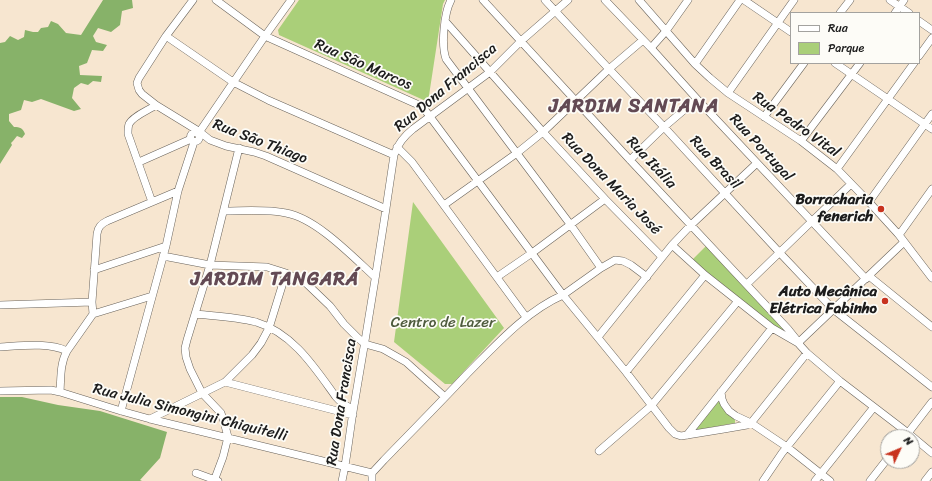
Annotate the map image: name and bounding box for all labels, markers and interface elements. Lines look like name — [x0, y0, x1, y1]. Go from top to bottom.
legend — [790, 12, 920, 64]
text: Rua — [828, 17, 848, 39]
street label: Rua São Marcos — [312, 36, 414, 94]
text: Parque — [828, 37, 864, 59]
street label: Rua Dona Francisca — [391, 40, 501, 136]
street label: Rua Pedro Vital — [749, 88, 843, 162]
district label: JARDIM SANTANA — [550, 96, 718, 118]
street label: Rua Portugal — [725, 111, 797, 185]
street label: Rua São Thiago — [210, 116, 310, 168]
street label: Rua Dona Maria José — [557, 129, 665, 239]
street label: Rua Brasil — [686, 132, 744, 194]
street label: Rua Itália — [622, 133, 680, 193]
place label: Borracharia fenerich — [795, 191, 873, 226]
marker: Borracharia fenerich — [876, 204, 886, 214]
district label: JARDIM TANGARÁ — [192, 269, 358, 291]
place label: Auto Mecânica Elétrica Fabinho — [769, 283, 877, 318]
marker: Auto Mecânica Elétrica Fabinho — [880, 296, 890, 306]
park label: Centro de Lazer — [391, 314, 495, 332]
street label: Rua Dona Francisca — [323, 337, 361, 467]
street label: Rua Julia Simongini Chiquitelli — [91, 380, 289, 446]
north arrow — [880, 429, 920, 469]
text: N — [899, 432, 918, 450]

